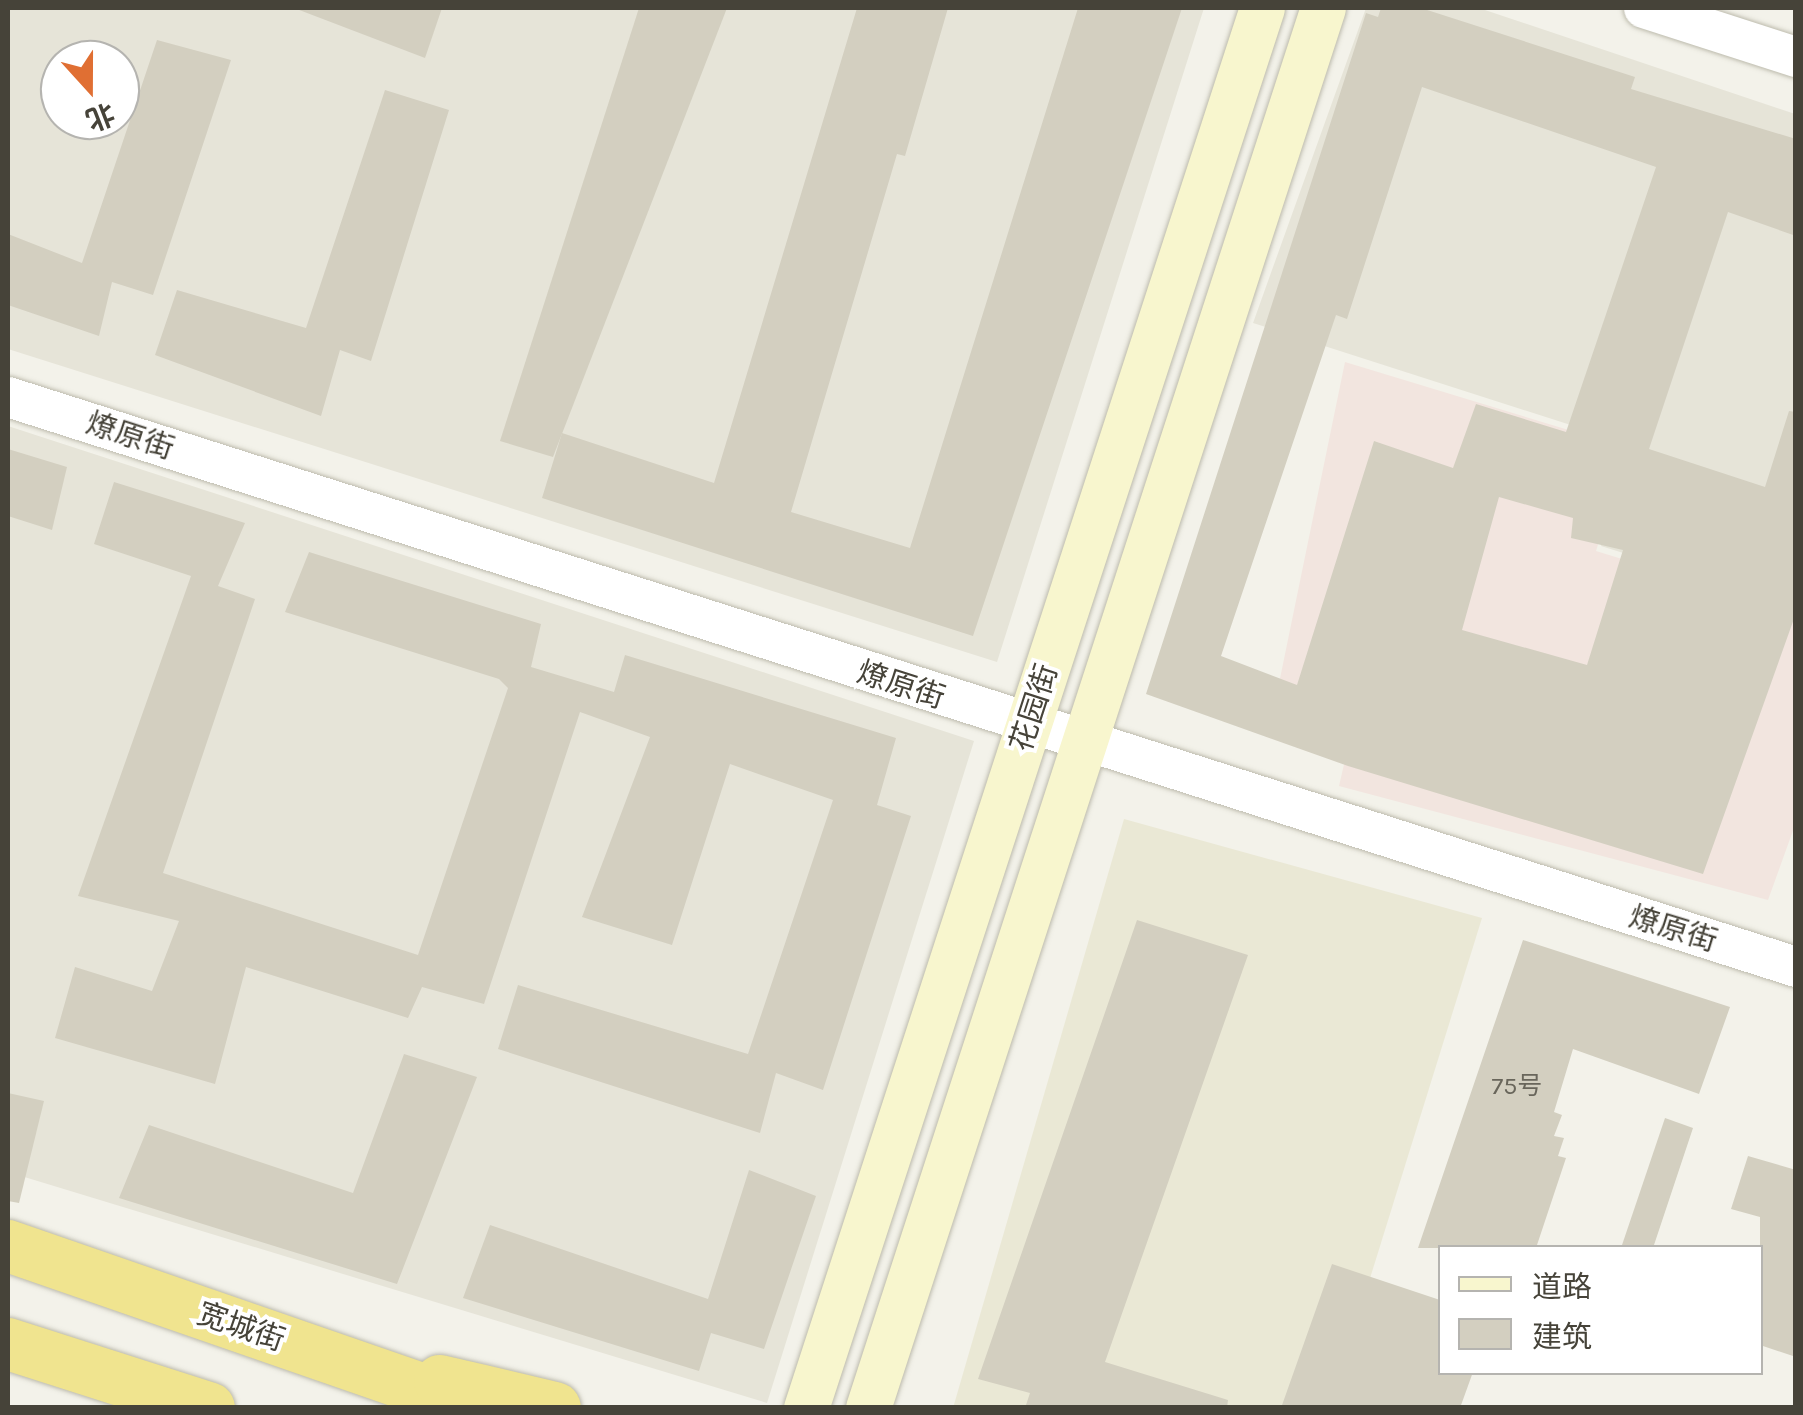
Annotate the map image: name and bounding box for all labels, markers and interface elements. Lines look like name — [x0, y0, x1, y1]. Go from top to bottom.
north arrow — [40, 40, 140, 140]
text: 北 — [81, 96, 119, 137]
street label: 燎原街 — [82, 405, 178, 467]
street label: 燎原街 — [853, 654, 949, 716]
street label: 花园街 — [1003, 660, 1065, 756]
street label: 燎原街 — [1625, 899, 1721, 959]
house number: 75号 — [1492, 1071, 1542, 1101]
legend — [1438, 1245, 1763, 1375]
text: 道路 — [1532, 1269, 1592, 1305]
street label: 宽城街 — [193, 1295, 289, 1359]
text: 建筑 — [1532, 1319, 1592, 1355]

